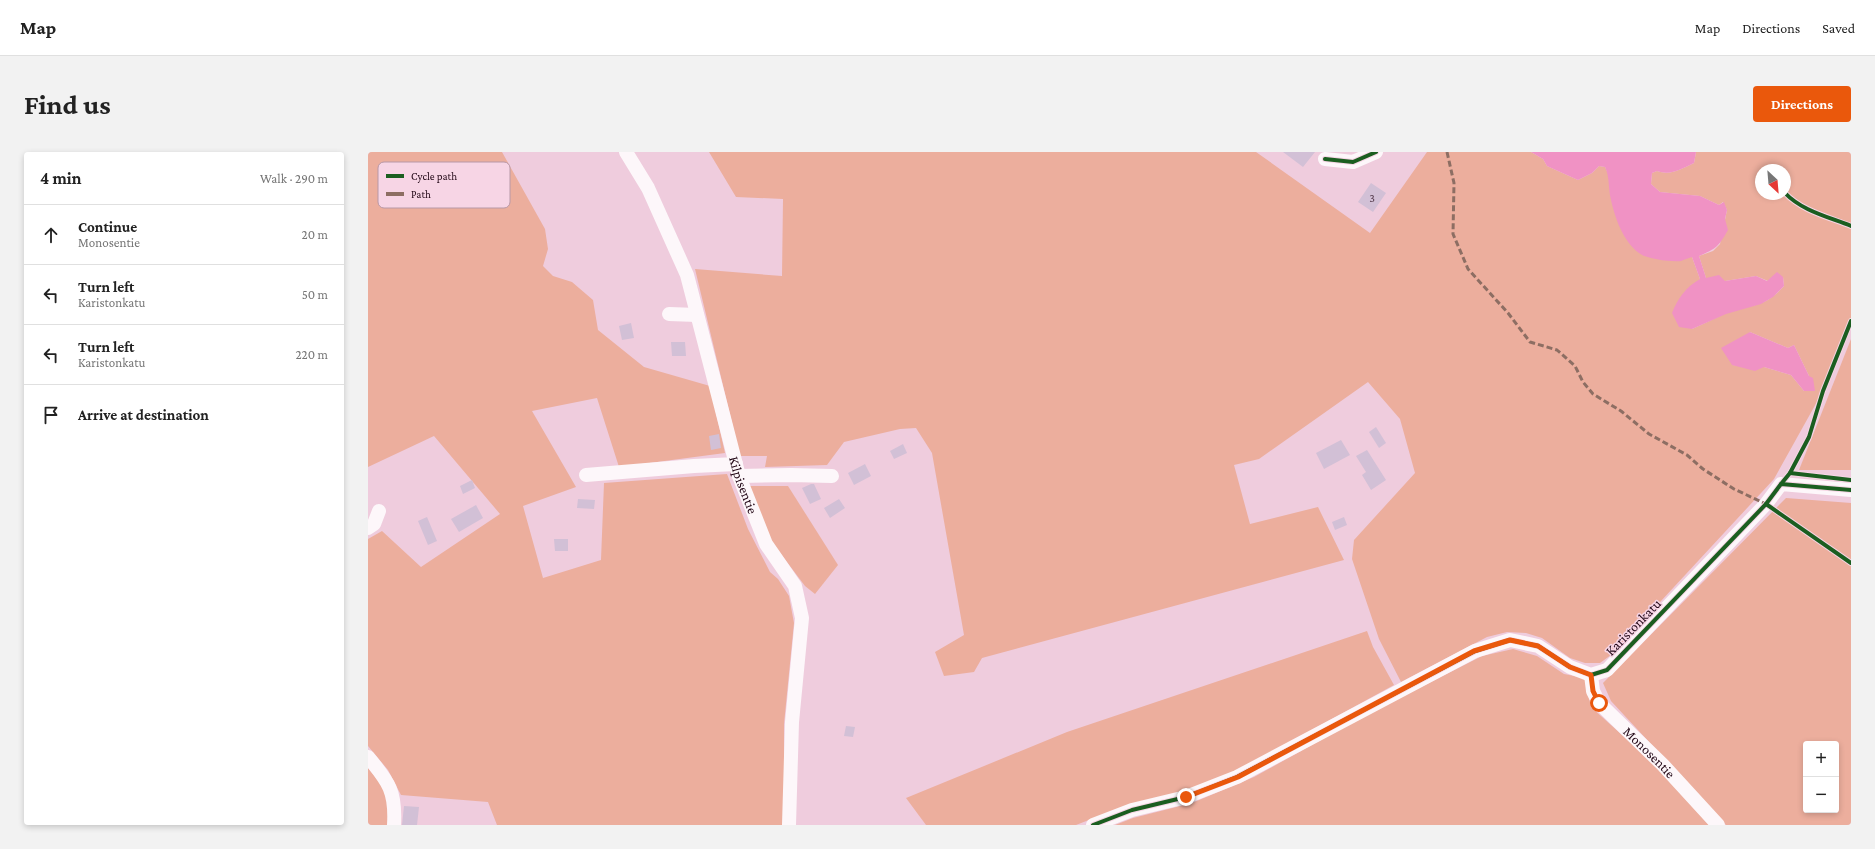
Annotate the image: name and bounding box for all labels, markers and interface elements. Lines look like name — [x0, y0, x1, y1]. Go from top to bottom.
text: Map — [20, 17, 56, 38]
text: Map — [1695, 20, 1720, 36]
text: Directions — [1742, 20, 1800, 36]
text: Saved — [1822, 20, 1855, 36]
button: Directions — [1753, 86, 1851, 122]
text: Find us — [24, 89, 111, 120]
legend — [378, 162, 510, 208]
north arrow — [1755, 164, 1791, 200]
text: 4 min — [40, 169, 82, 188]
text: Cycle path — [411, 170, 457, 183]
text: Walk · 290 m — [260, 171, 328, 186]
text: Path — [411, 188, 431, 200]
house number: 3 — [1369, 191, 1375, 205]
text: Continue — [78, 219, 137, 235]
icon: ahead — [40, 224, 62, 246]
text: 20 m — [302, 227, 328, 242]
text: Monosentie — [78, 235, 140, 250]
text: Turn left — [78, 279, 134, 295]
icon: left — [40, 284, 62, 306]
text: 50 m — [302, 287, 328, 302]
text: Karistonkatu — [78, 295, 146, 310]
text: Turn left — [78, 339, 134, 355]
icon: left — [40, 344, 62, 366]
text: 220 m — [295, 347, 328, 362]
text: Karistonkatu — [78, 355, 146, 370]
icon: arrive — [40, 404, 62, 426]
text: Arrive at destination — [78, 407, 209, 423]
street label: Kilpisentie — [726, 454, 761, 516]
street label: Karistonkatu — [1602, 595, 1664, 659]
route start — [1590, 694, 1608, 712]
street label: Monosentie — [1620, 723, 1679, 781]
map controls — [1803, 741, 1839, 813]
button: + — [1803, 741, 1839, 777]
button: − — [1803, 777, 1839, 813]
route end — [1177, 788, 1195, 806]

